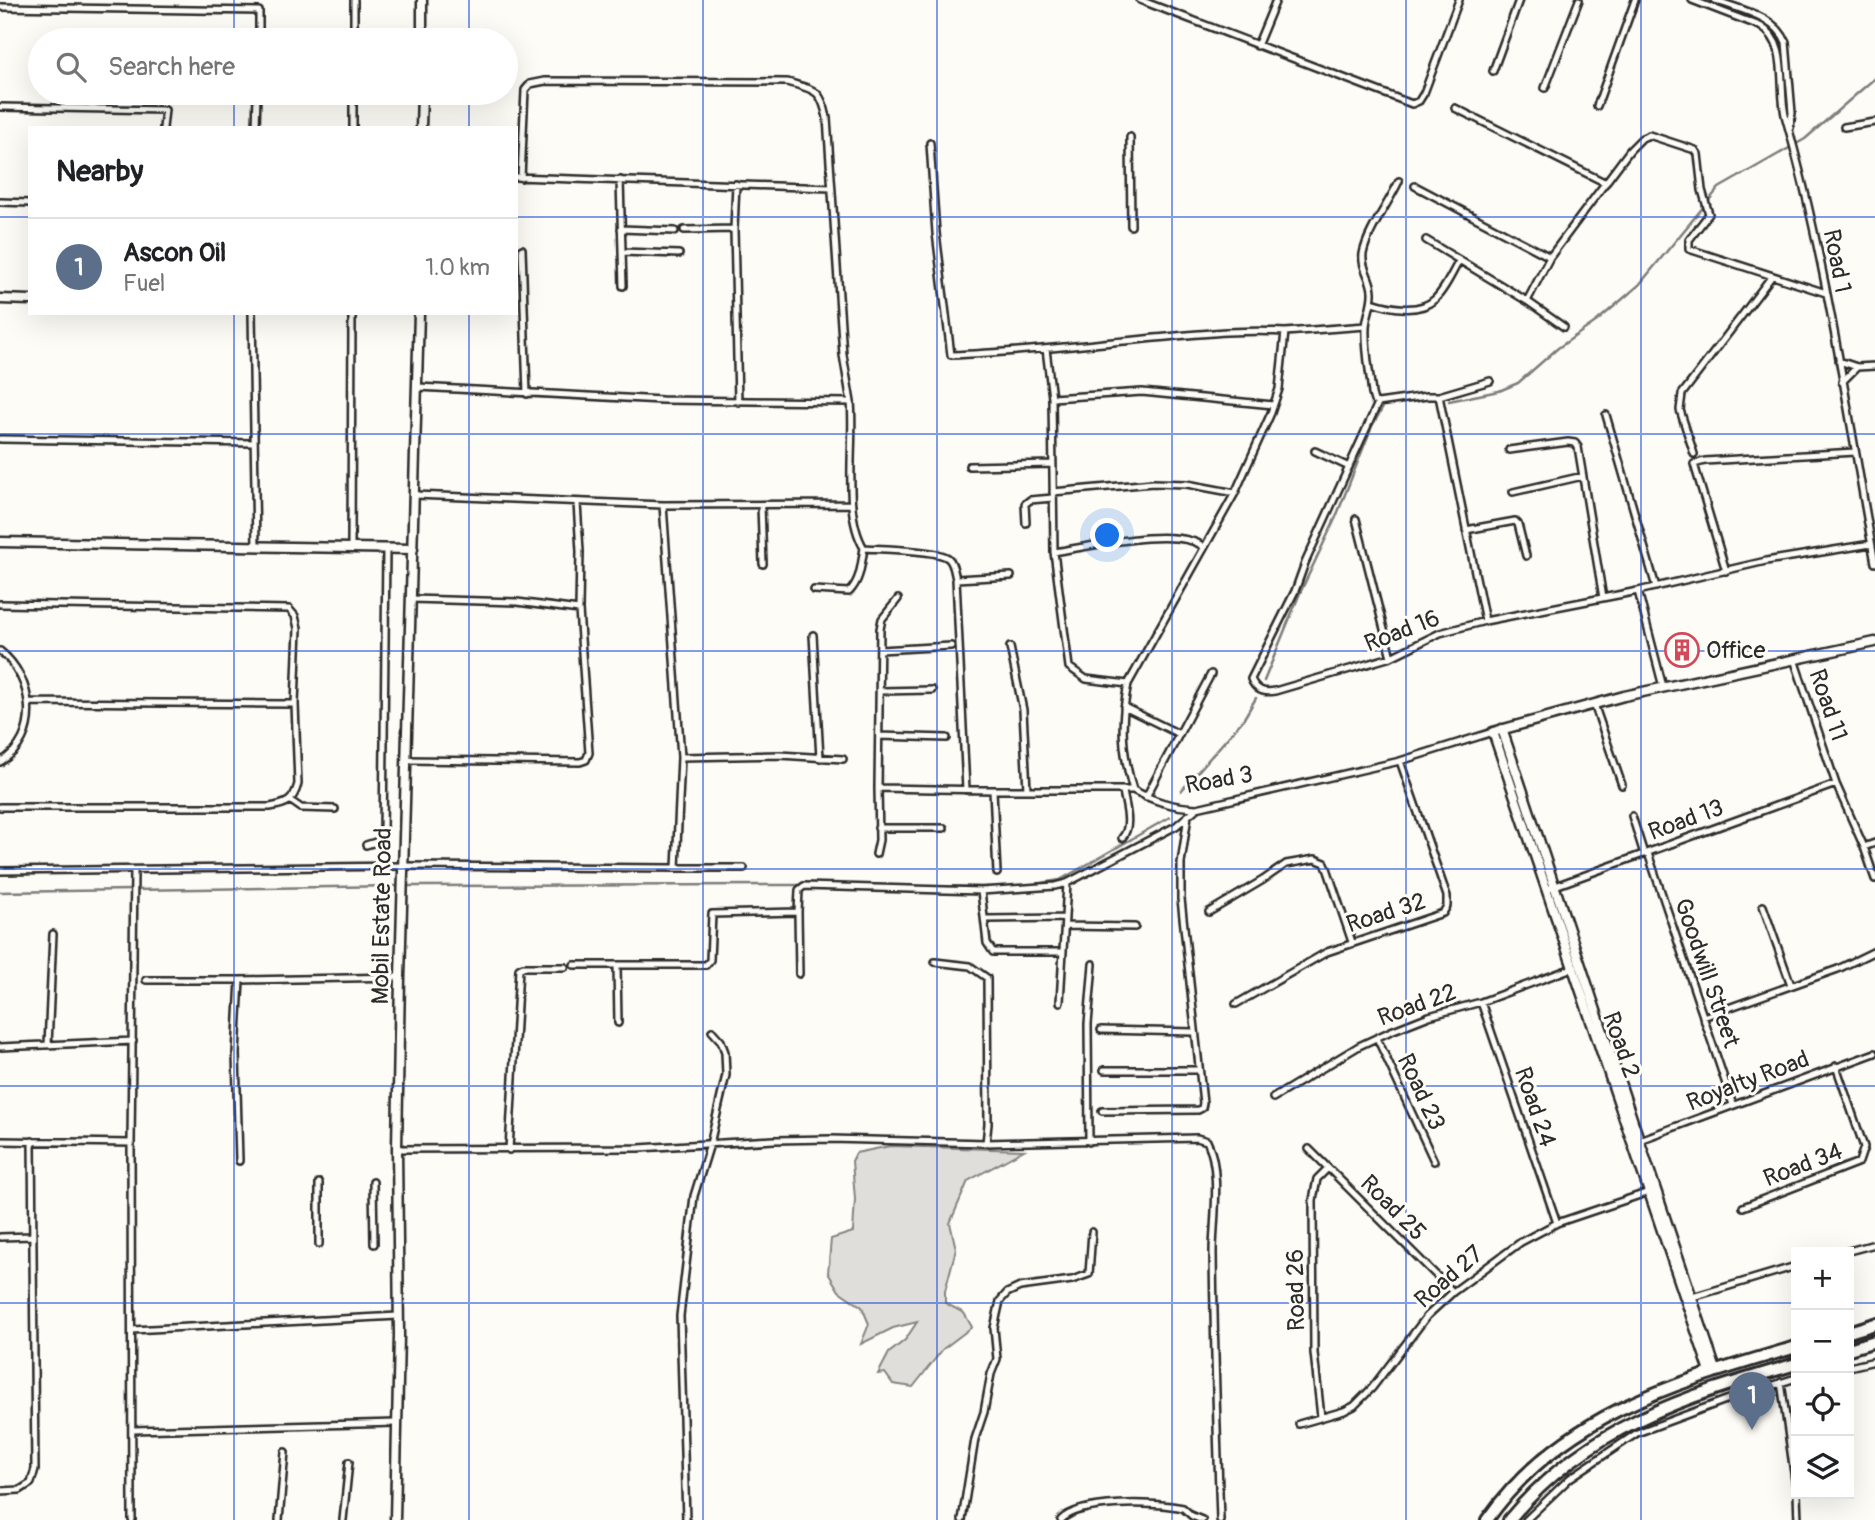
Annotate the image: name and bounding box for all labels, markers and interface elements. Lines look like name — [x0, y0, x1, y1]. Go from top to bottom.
search box — [28, 28, 518, 105]
icon: search — [52, 48, 90, 86]
text: Search here — [108, 51, 235, 83]
text: Nearby — [56, 153, 143, 190]
street label: Road 1 — [1817, 227, 1857, 295]
text: Ascon Oil — [123, 237, 226, 269]
text: 1 — [75, 253, 84, 282]
text: 1.0 km — [425, 253, 490, 282]
text: Fuel — [123, 269, 165, 298]
your location — [1090, 518, 1124, 552]
street label: Road 16 — [1360, 603, 1444, 659]
building icon: Office — [1663, 631, 1701, 669]
place label: Office — [1706, 636, 1765, 665]
street label: Road 11 — [1802, 665, 1854, 745]
street label: Road 3 — [1183, 760, 1255, 800]
street label: Road 13 — [1645, 793, 1727, 847]
street label: Mobil Estate Road — [366, 827, 398, 1005]
street label: Road 32 — [1343, 887, 1429, 939]
street label: Goodwill Street — [1668, 895, 1746, 1052]
street label: Road 22 — [1374, 977, 1460, 1033]
street label: Road 2 — [1596, 1008, 1646, 1082]
street label: Royalty Road — [1683, 1044, 1813, 1118]
street label: Road 23 — [1391, 1049, 1451, 1135]
street label: Road 24 — [1508, 1063, 1562, 1151]
street label: Road 34 — [1759, 1137, 1847, 1193]
street label: Road 25 — [1354, 1169, 1432, 1247]
street label: Road 27 — [1409, 1239, 1489, 1315]
map controls — [1791, 1247, 1854, 1499]
button: + — [1791, 1247, 1854, 1310]
street label: Road 26 — [1281, 1249, 1311, 1331]
button: − — [1791, 1310, 1854, 1373]
pin: 1 — [1729, 1372, 1775, 1430]
button: locate — [1791, 1373, 1854, 1436]
button: layers — [1791, 1436, 1854, 1499]

